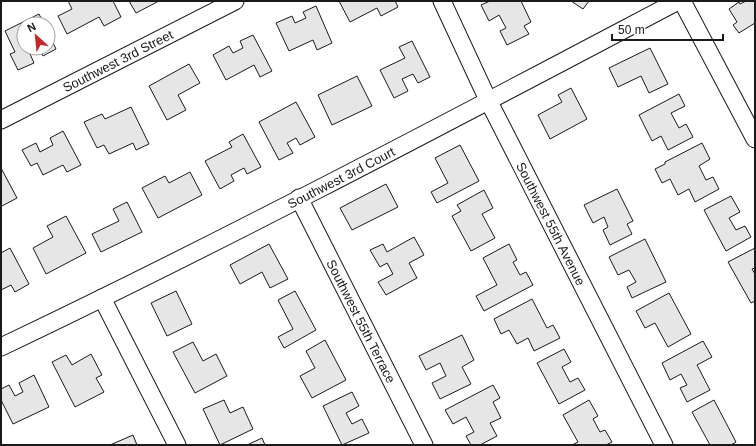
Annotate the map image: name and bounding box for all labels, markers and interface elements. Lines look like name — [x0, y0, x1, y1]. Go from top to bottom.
north arrow — [16, 16, 56, 56]
scale bar — [612, 16, 723, 42]
text: N — [25, 20, 38, 34]
text: 50 m — [618, 23, 645, 37]
street label: Southwest 3rd Street — [60, 26, 176, 95]
street label: Southwest 3rd Court — [285, 143, 398, 211]
street label: Southwest 55th Avenue — [513, 159, 589, 288]
street label: Southwest 55th Terrace — [324, 257, 399, 385]

